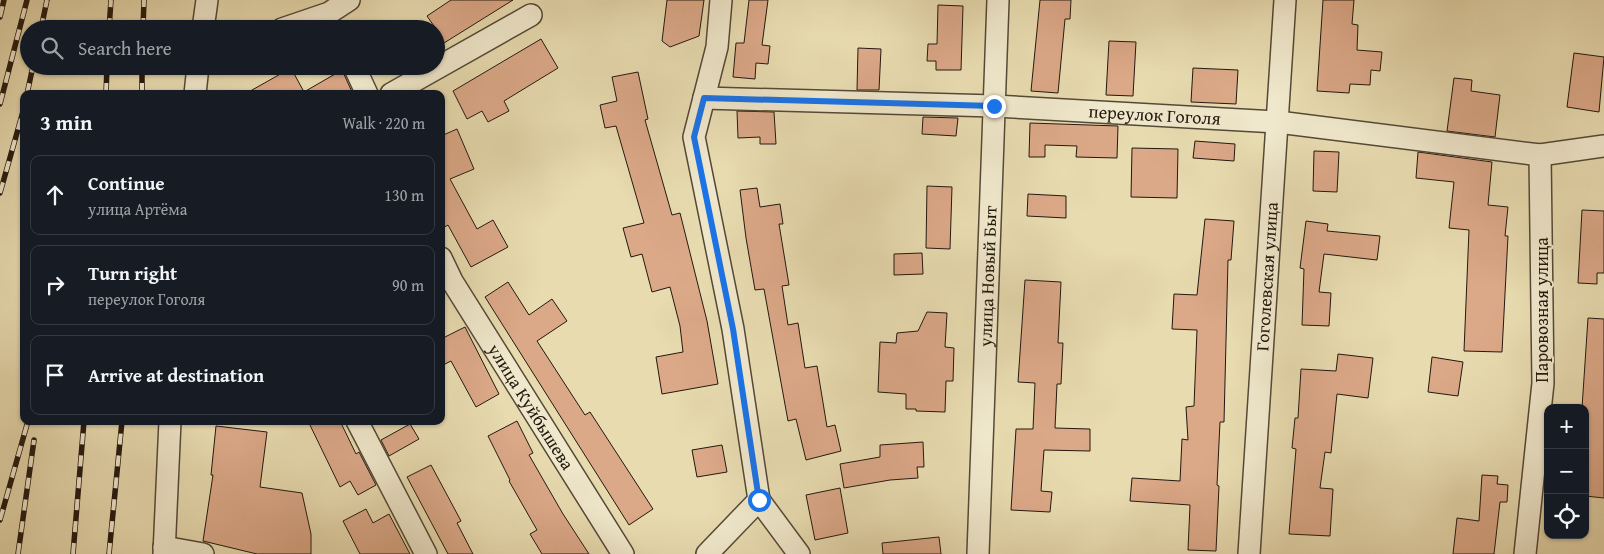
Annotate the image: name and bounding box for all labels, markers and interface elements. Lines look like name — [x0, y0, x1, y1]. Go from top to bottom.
search box — [20, 20, 445, 75]
icon: search — [38, 34, 66, 62]
text: Search here — [78, 34, 172, 62]
route end — [983, 95, 1006, 118]
street label: переулок Гоголя — [1088, 97, 1221, 132]
text: 3 min — [40, 107, 92, 138]
text: Walk · 220 m — [342, 111, 425, 135]
text: Continue — [88, 169, 165, 197]
icon: ahead — [41, 181, 69, 209]
text: 130 m — [384, 183, 424, 207]
text: улица Артёма — [88, 197, 187, 221]
street label: Гоголевская улица — [1248, 201, 1285, 352]
street label: улица Новый Быт — [971, 205, 1004, 348]
street label: Паровозная улица — [1528, 237, 1555, 383]
text: Turn right — [88, 259, 177, 287]
icon: right — [41, 271, 69, 299]
text: 90 m — [392, 273, 424, 297]
text: переулок Гоголя — [88, 287, 205, 311]
street label: улица Куйбышева — [481, 337, 581, 475]
icon: arrive — [41, 361, 69, 389]
text: Arrive at destination — [88, 361, 264, 389]
map controls — [1544, 404, 1589, 539]
button: + — [1544, 404, 1589, 449]
button: − — [1544, 449, 1589, 494]
route start — [748, 489, 771, 512]
button: locate — [1544, 494, 1589, 539]

